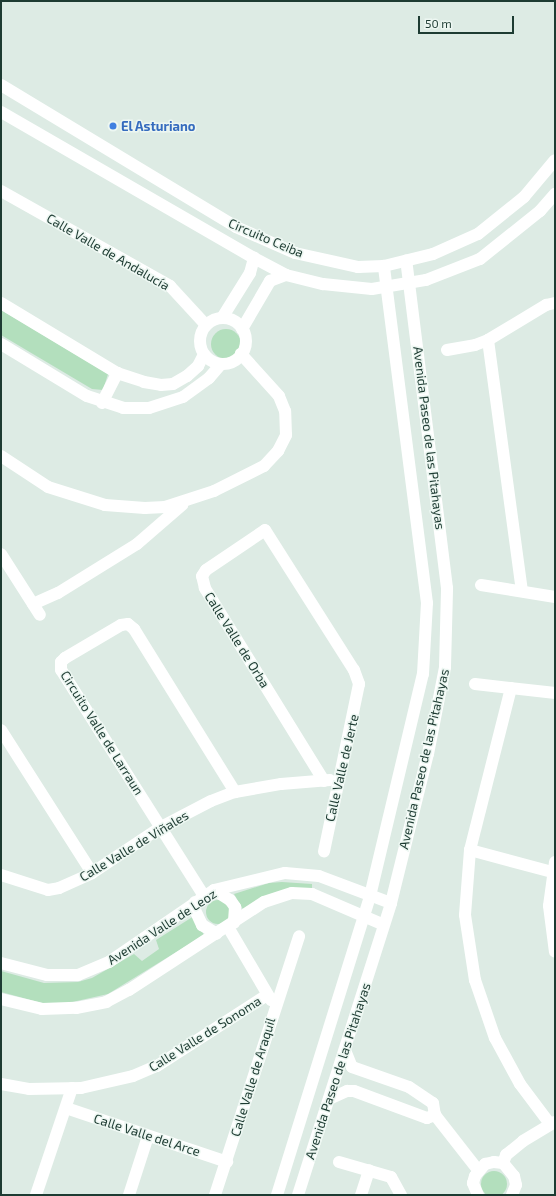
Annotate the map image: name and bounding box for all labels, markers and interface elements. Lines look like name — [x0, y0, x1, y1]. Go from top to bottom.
scale bar — [420, 8, 516, 34]
text: 50 m — [425, 16, 452, 30]
place label: El Asturiano — [121, 118, 196, 134]
marker: El Asturiano — [108, 121, 118, 131]
street label: Calle Valle de Andalucía — [43, 210, 173, 294]
street label: Circuito Ceiba — [226, 215, 306, 261]
street label: Avenida Paseo de las Pitahayas — [410, 345, 448, 531]
street label: Calle Valle de Orba — [201, 589, 273, 691]
street label: Avenida Paseo de las Pitahayas — [396, 667, 452, 851]
street label: Circuito Valle de Larraun — [57, 668, 147, 798]
street label: Calle Valle de Jerte — [322, 713, 362, 823]
street label: Calle Valle de Viñales — [76, 807, 192, 885]
street label: Avenida Valle de Leoz — [104, 886, 220, 968]
street label: Avenida Paseo de las Pitahayas — [302, 981, 374, 1161]
street label: Calle Valle de Sonoma — [146, 993, 264, 1075]
street label: Calle Valle de Araquil — [227, 1015, 279, 1139]
street label: Calle Valle del Arce — [91, 1110, 203, 1160]

